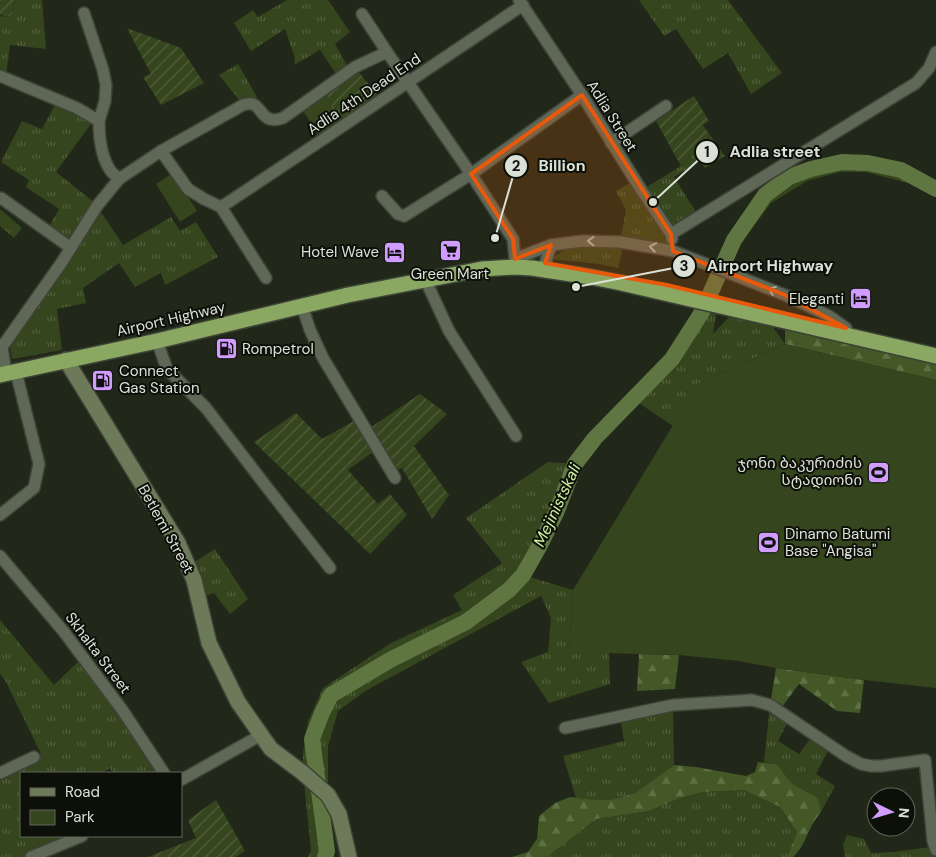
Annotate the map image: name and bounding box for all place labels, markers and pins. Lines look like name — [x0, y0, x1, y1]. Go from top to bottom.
callout: Adlia street — [694, 136, 830, 167]
callout: Billion — [504, 150, 596, 181]
supermarket icon: Green Mart — [438, 239, 462, 263]
hotel icon: Hotel Wave — [383, 240, 407, 264]
place label: Hotel Wave — [301, 242, 379, 262]
callout: Airport Highway — [672, 250, 843, 281]
place label: Green Mart — [411, 264, 489, 284]
hotel icon: Eleganti — [848, 287, 872, 311]
place label: Eleganti — [789, 289, 844, 309]
fuel station icon: Rompetrol — [214, 337, 238, 361]
place label: Rompetrol — [242, 339, 314, 359]
place label: Connect Gas Station — [119, 361, 200, 398]
fuel station icon: Connect Gas Station — [91, 368, 115, 392]
place label: ჯონი ბაკურიძის სტადიონი — [737, 453, 862, 490]
sports icon: ჯონი ბაკურიძის სტადიონი — [866, 460, 890, 484]
place label: Dinamo Batumi Base "Angisa" — [785, 524, 890, 561]
sports icon: Dinamo Batumi Base "Angisa" — [757, 531, 781, 555]

